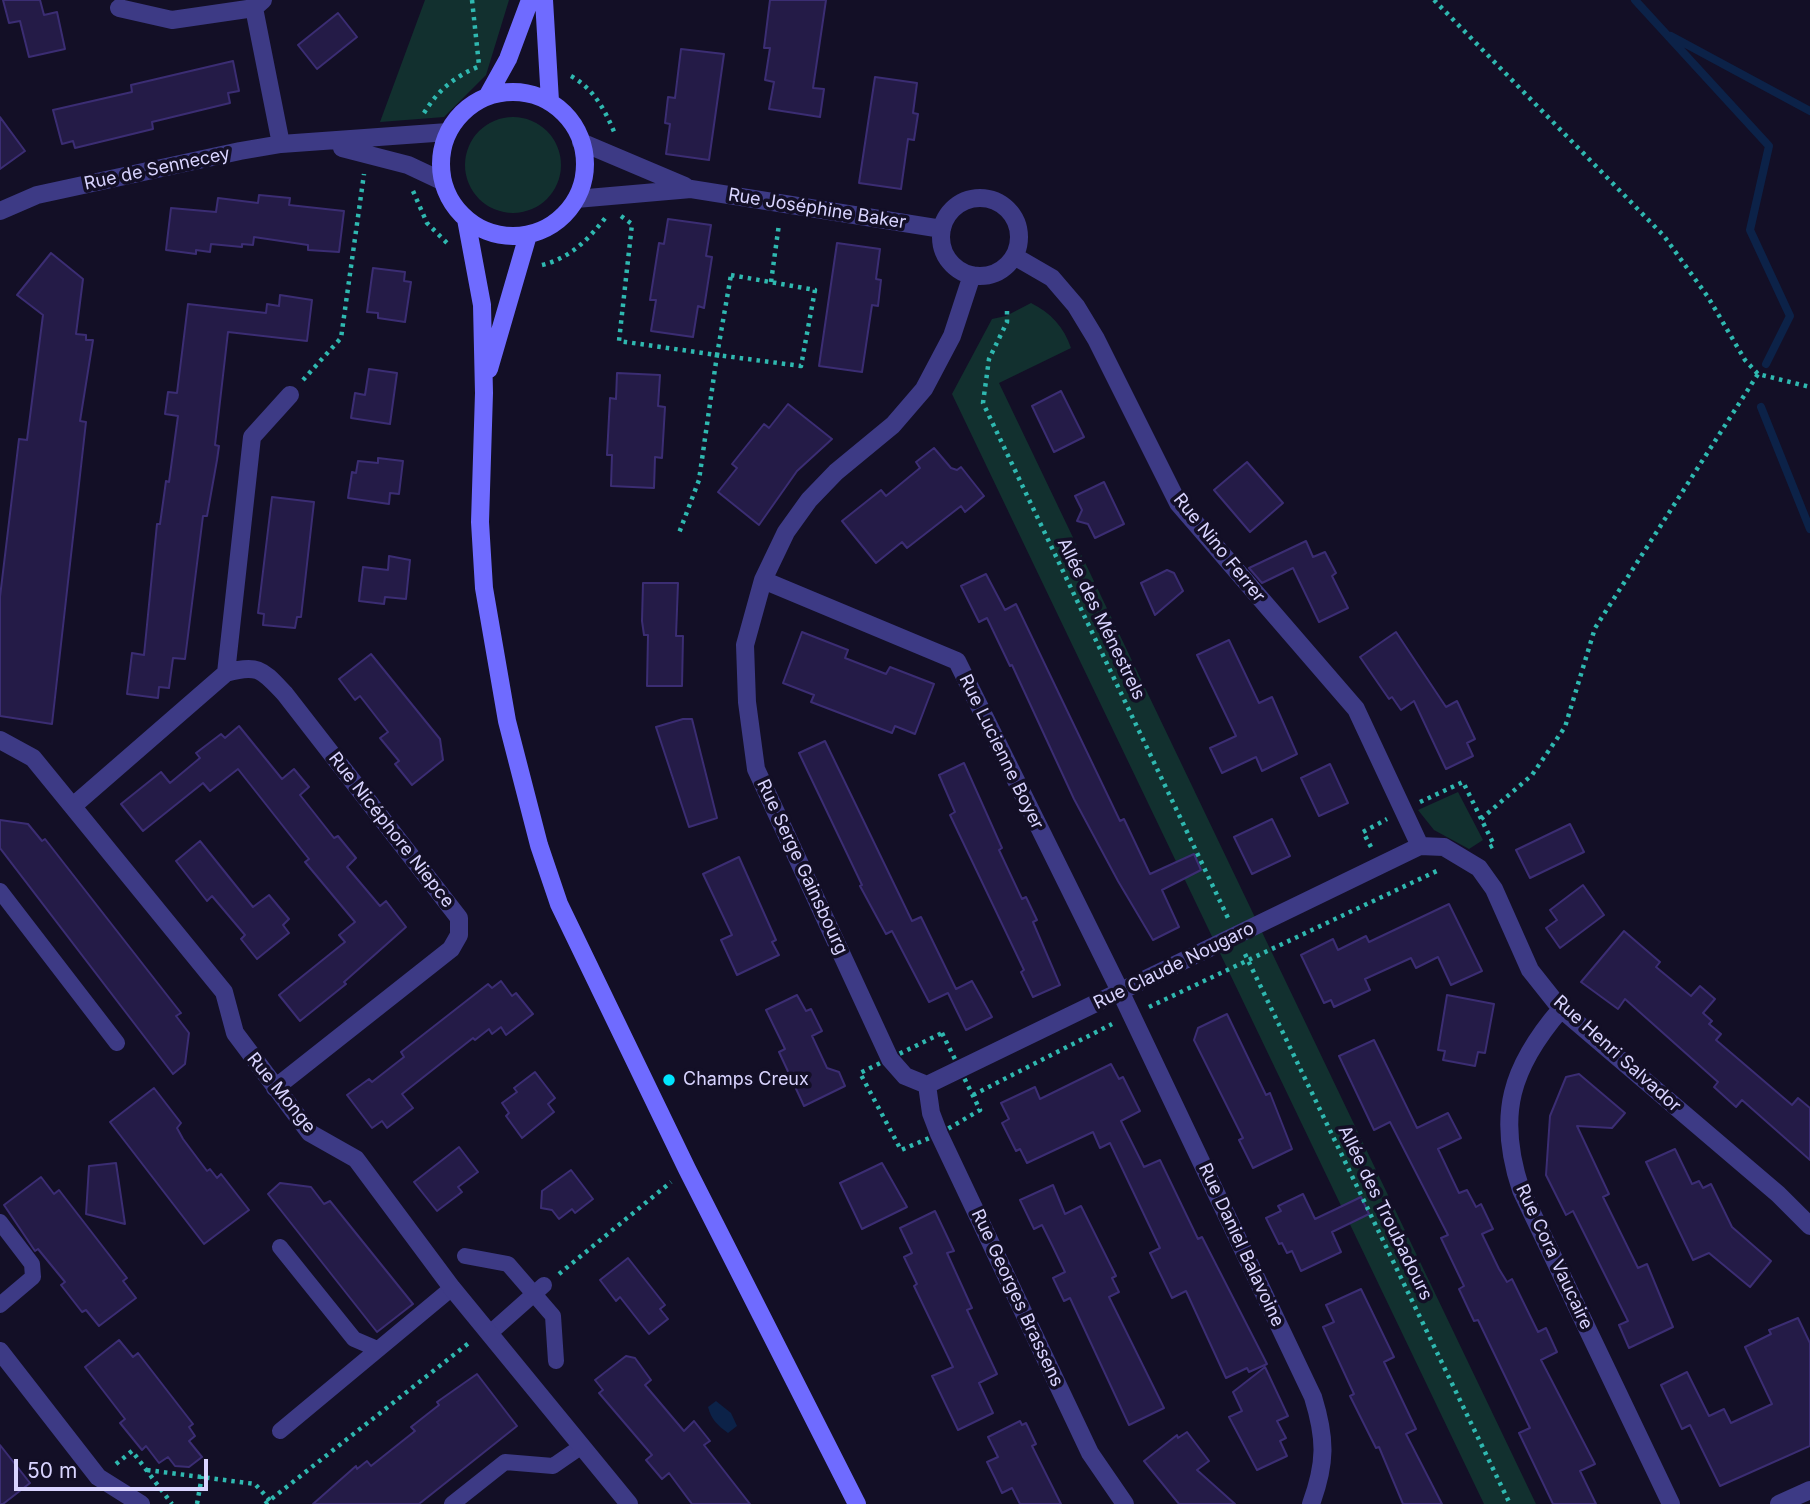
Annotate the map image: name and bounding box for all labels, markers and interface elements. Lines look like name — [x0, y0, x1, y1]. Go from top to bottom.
street label: Rue de Sennecey — [82, 143, 232, 195]
street label: Rue Joséphine Baker — [727, 184, 907, 234]
street label: Rue Nino Ferrer — [1169, 489, 1269, 607]
street label: Allée des Ménestrels — [1052, 535, 1150, 703]
street label: Rue Lucienne Boyer — [954, 671, 1048, 833]
street label: Rue Nicéphore Niepce — [324, 748, 458, 912]
street label: Rue Serge Gainsbourg — [752, 776, 852, 958]
street label: Rue Claude Nougaro — [1090, 918, 1258, 1014]
street label: Rue Henri Salvador — [1549, 991, 1685, 1117]
street label: Rue Monge — [242, 1049, 320, 1137]
place label: Champs Creux — [683, 1069, 809, 1091]
marker: Champs Creux — [661, 1072, 677, 1088]
street label: Allée des Troubadours — [1333, 1122, 1437, 1304]
street label: Rue Daniel Balavoine — [1194, 1160, 1288, 1330]
street label: Rue Cora Vaucaire — [1511, 1181, 1597, 1333]
street label: Rue Georges Brassens — [966, 1206, 1068, 1390]
scale bar — [18, 1444, 212, 1488]
text: 50 m — [27, 1458, 77, 1483]

